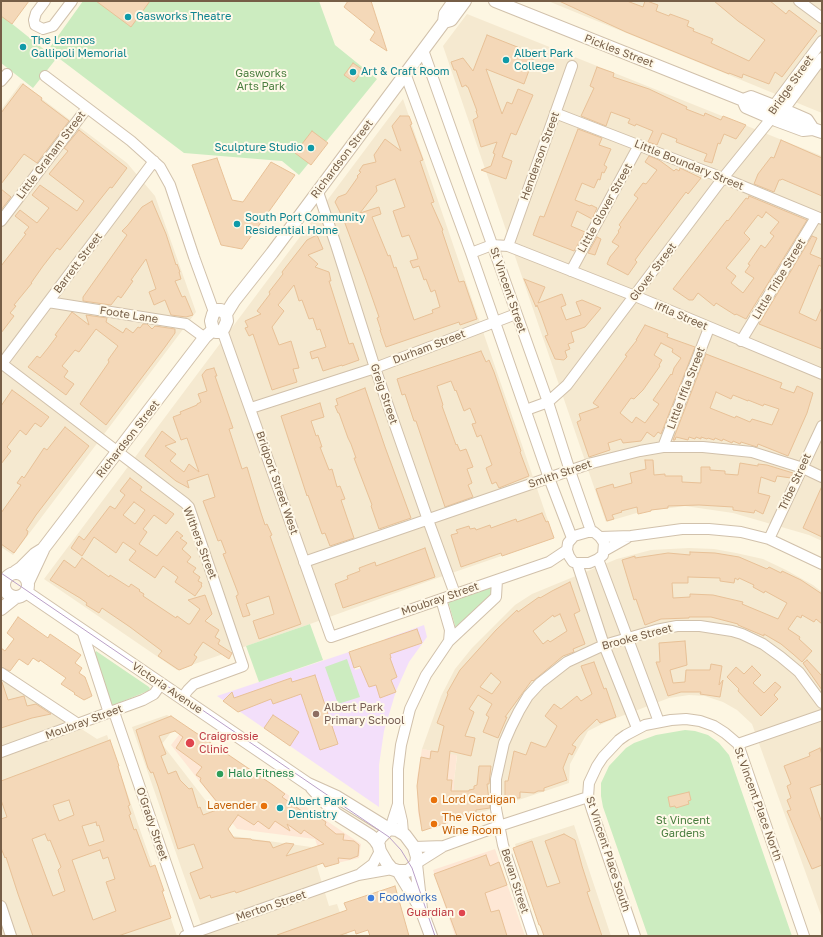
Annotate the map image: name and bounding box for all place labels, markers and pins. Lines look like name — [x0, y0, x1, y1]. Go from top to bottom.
place label: Gasworks Theatre — [136, 10, 231, 24]
marker: Gasworks Theatre — [123, 12, 133, 22]
place label: The Lemnos Gallipoli Memorial — [31, 34, 127, 60]
marker: The Lemnos Gallipoli Memorial — [18, 42, 28, 52]
place label: Albert Park College — [514, 47, 573, 73]
marker: Albert Park College — [501, 55, 511, 65]
place label: Art & Craft Room — [361, 65, 450, 79]
marker: Art & Craft Room — [348, 67, 358, 77]
place label: Sculpture Studio — [214, 141, 303, 155]
marker: Sculpture Studio — [306, 143, 316, 153]
place label: South Port Community Residential Home — [245, 211, 365, 237]
marker: South Port Community Residential Home — [232, 219, 242, 229]
place label: Albert Park Primary School — [324, 701, 404, 727]
marker: Albert Park Primary School — [311, 709, 321, 719]
place label: Craigrossie Clinic — [199, 730, 258, 756]
marker: Craigrossie Clinic — [184, 737, 196, 749]
place label: Halo Fitness — [228, 767, 294, 781]
marker: Halo Fitness — [215, 769, 225, 779]
place label: Lord Cardigan — [442, 793, 516, 807]
place label: Albert Park Dentistry — [288, 795, 347, 821]
marker: Lord Cardigan — [429, 795, 439, 805]
place label: Lavender — [207, 799, 256, 813]
marker: Lavender — [259, 801, 269, 811]
marker: Albert Park Dentistry — [275, 803, 285, 813]
place label: The Victor Wine Room — [442, 811, 502, 837]
marker: The Victor Wine Room — [429, 819, 439, 829]
place label: Foodworks — [379, 891, 437, 905]
marker: Foodworks — [366, 893, 376, 903]
place label: Guardian — [407, 906, 454, 920]
marker: Guardian — [457, 908, 467, 918]

